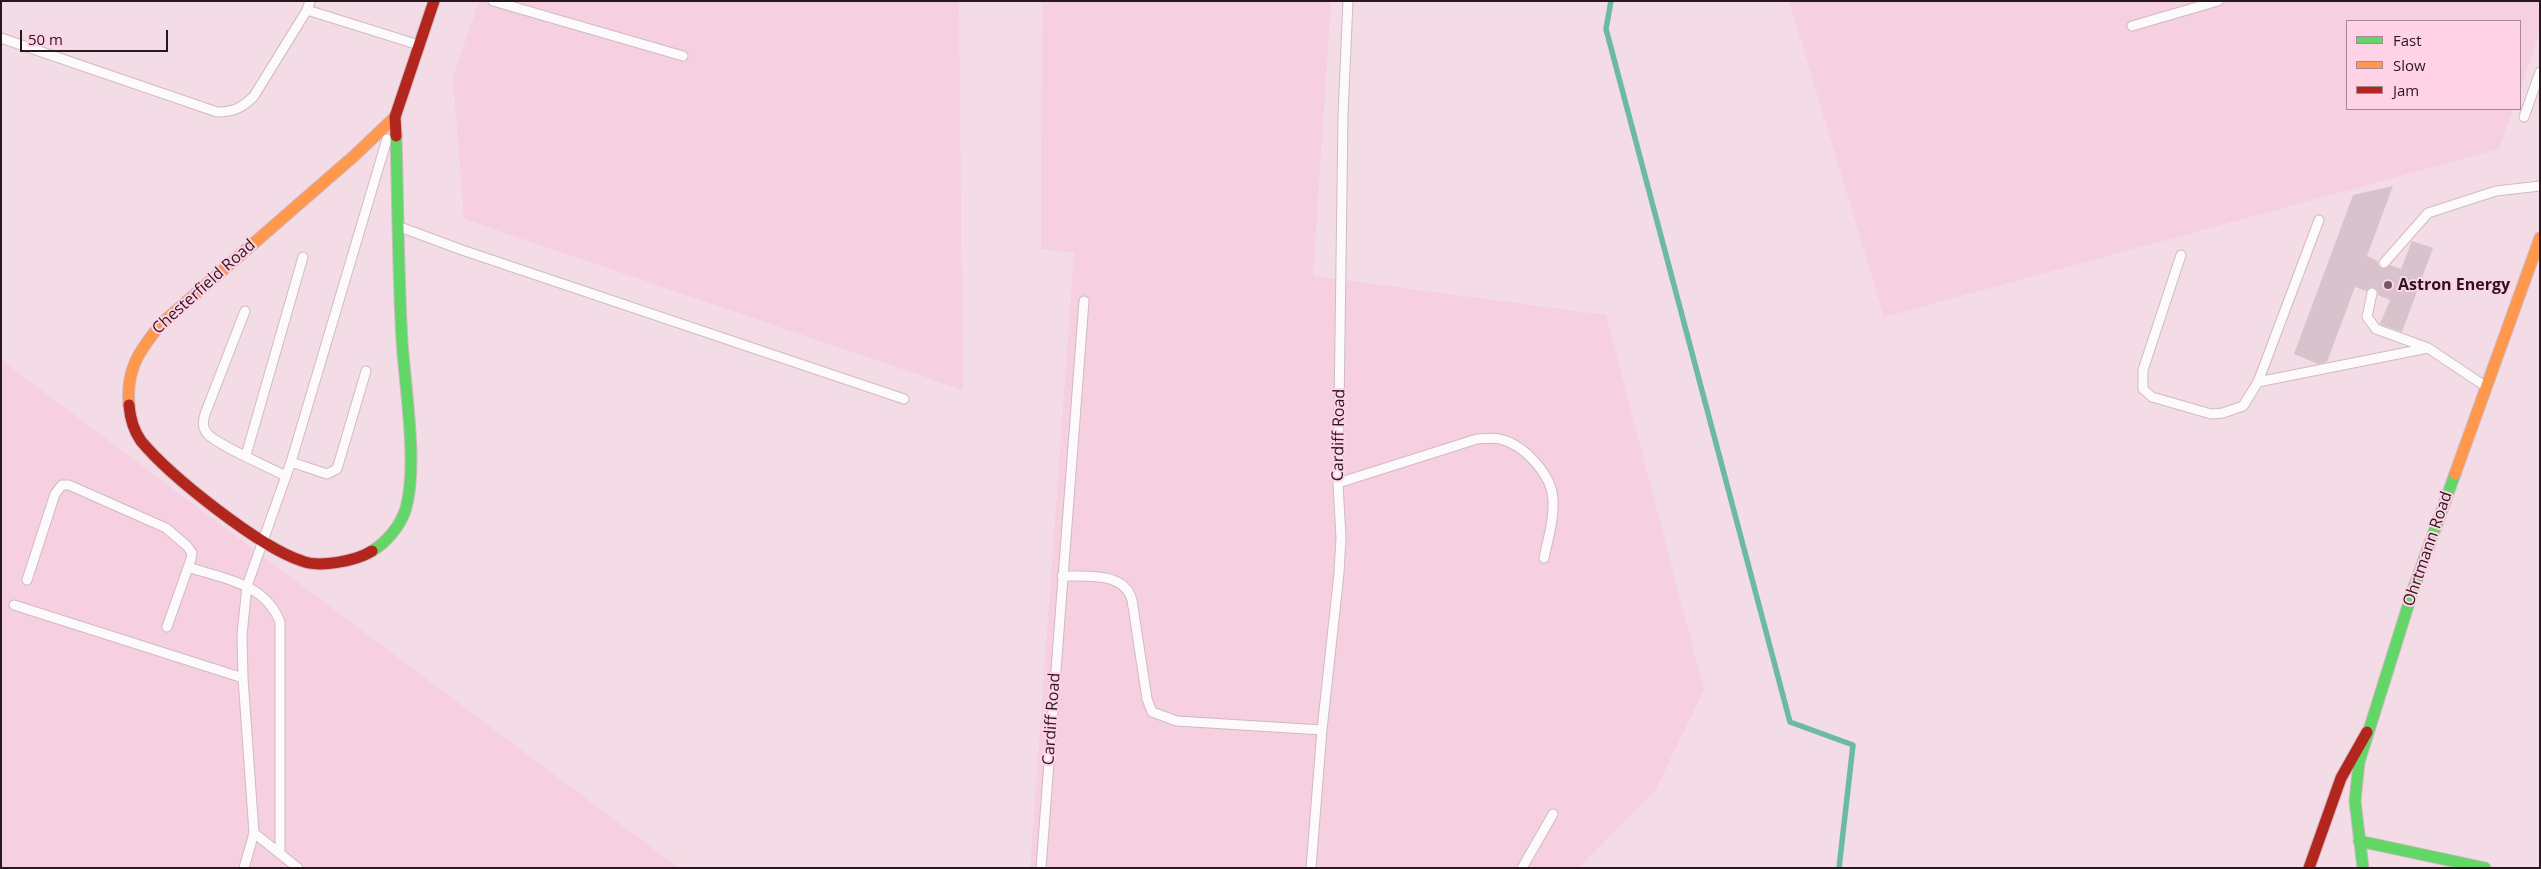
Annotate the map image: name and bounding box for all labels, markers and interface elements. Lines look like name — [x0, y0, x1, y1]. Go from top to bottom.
scale bar — [22, 20, 170, 52]
legend — [2346, 20, 2521, 110]
text: 50 m — [28, 29, 63, 49]
text: Fast — [2393, 30, 2422, 50]
text: Slow — [2393, 55, 2426, 75]
text: Jam — [2393, 80, 2419, 100]
street label: Chesterfield Road — [148, 236, 260, 338]
place label: Astron Energy — [2398, 275, 2510, 295]
marker: Astron Energy — [2382, 279, 2394, 291]
street label: Cardiff Road — [1329, 389, 1349, 481]
street label: Ohrtmann Road — [2399, 489, 2457, 609]
street label: Cardiff Road — [1039, 672, 1065, 766]

